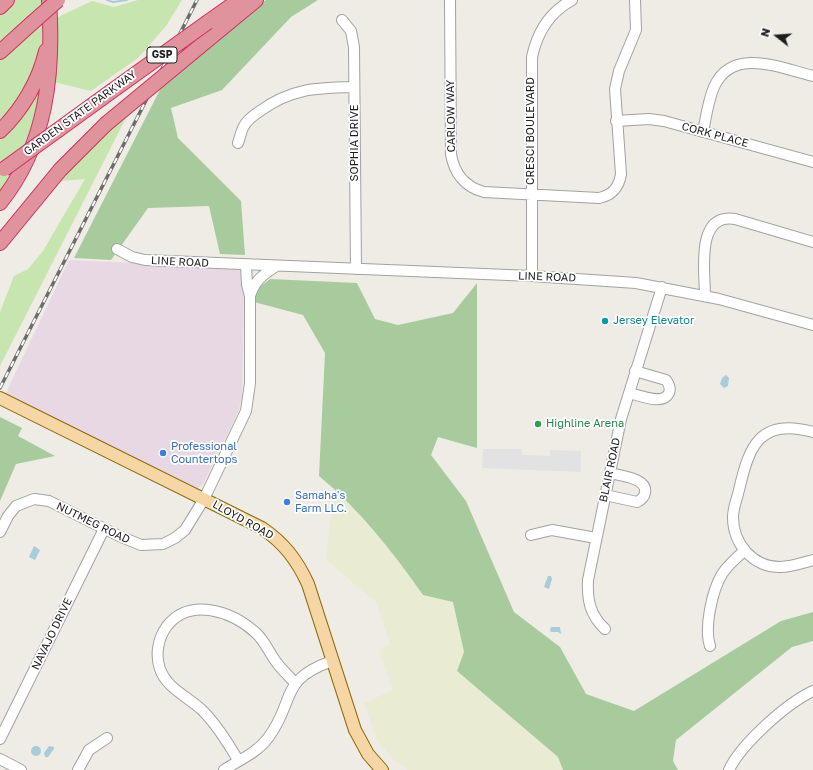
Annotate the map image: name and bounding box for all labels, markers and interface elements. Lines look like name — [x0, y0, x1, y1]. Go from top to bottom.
north arrow — [757, 16, 797, 56]
text: N — [758, 26, 772, 38]
road number: GSP — [147, 47, 177, 63]
street label: GARDEN STATE PARKWAY — [21, 68, 139, 158]
street label: CRESCI BOULEVARD — [524, 77, 538, 185]
street label: CARLOW WAY — [444, 80, 458, 152]
street label: SOPHIA DRIVE — [348, 104, 362, 182]
street label: CORK PLACE — [680, 120, 750, 150]
street label: LINE ROAD — [151, 254, 209, 270]
street label: LINE ROAD — [518, 269, 576, 285]
place label: Jersey Elevator — [613, 314, 694, 328]
marker: Jersey Elevator — [600, 316, 610, 326]
place label: Highline Arena — [546, 417, 624, 431]
marker: Highline Arena — [533, 419, 543, 429]
street label: BLAIR ROAD — [597, 437, 623, 503]
place label: Professional Countertops — [171, 440, 237, 466]
marker: Professional Countertops — [158, 448, 168, 458]
place label: Samaha's Farm LLC. — [295, 489, 347, 515]
marker: Samaha's Farm LLC. — [282, 497, 292, 507]
street label: LLOYD ROAD — [210, 498, 276, 542]
street label: NUTMEG ROAD — [54, 499, 132, 547]
street label: NAVAJO DRIVE — [29, 596, 75, 672]

